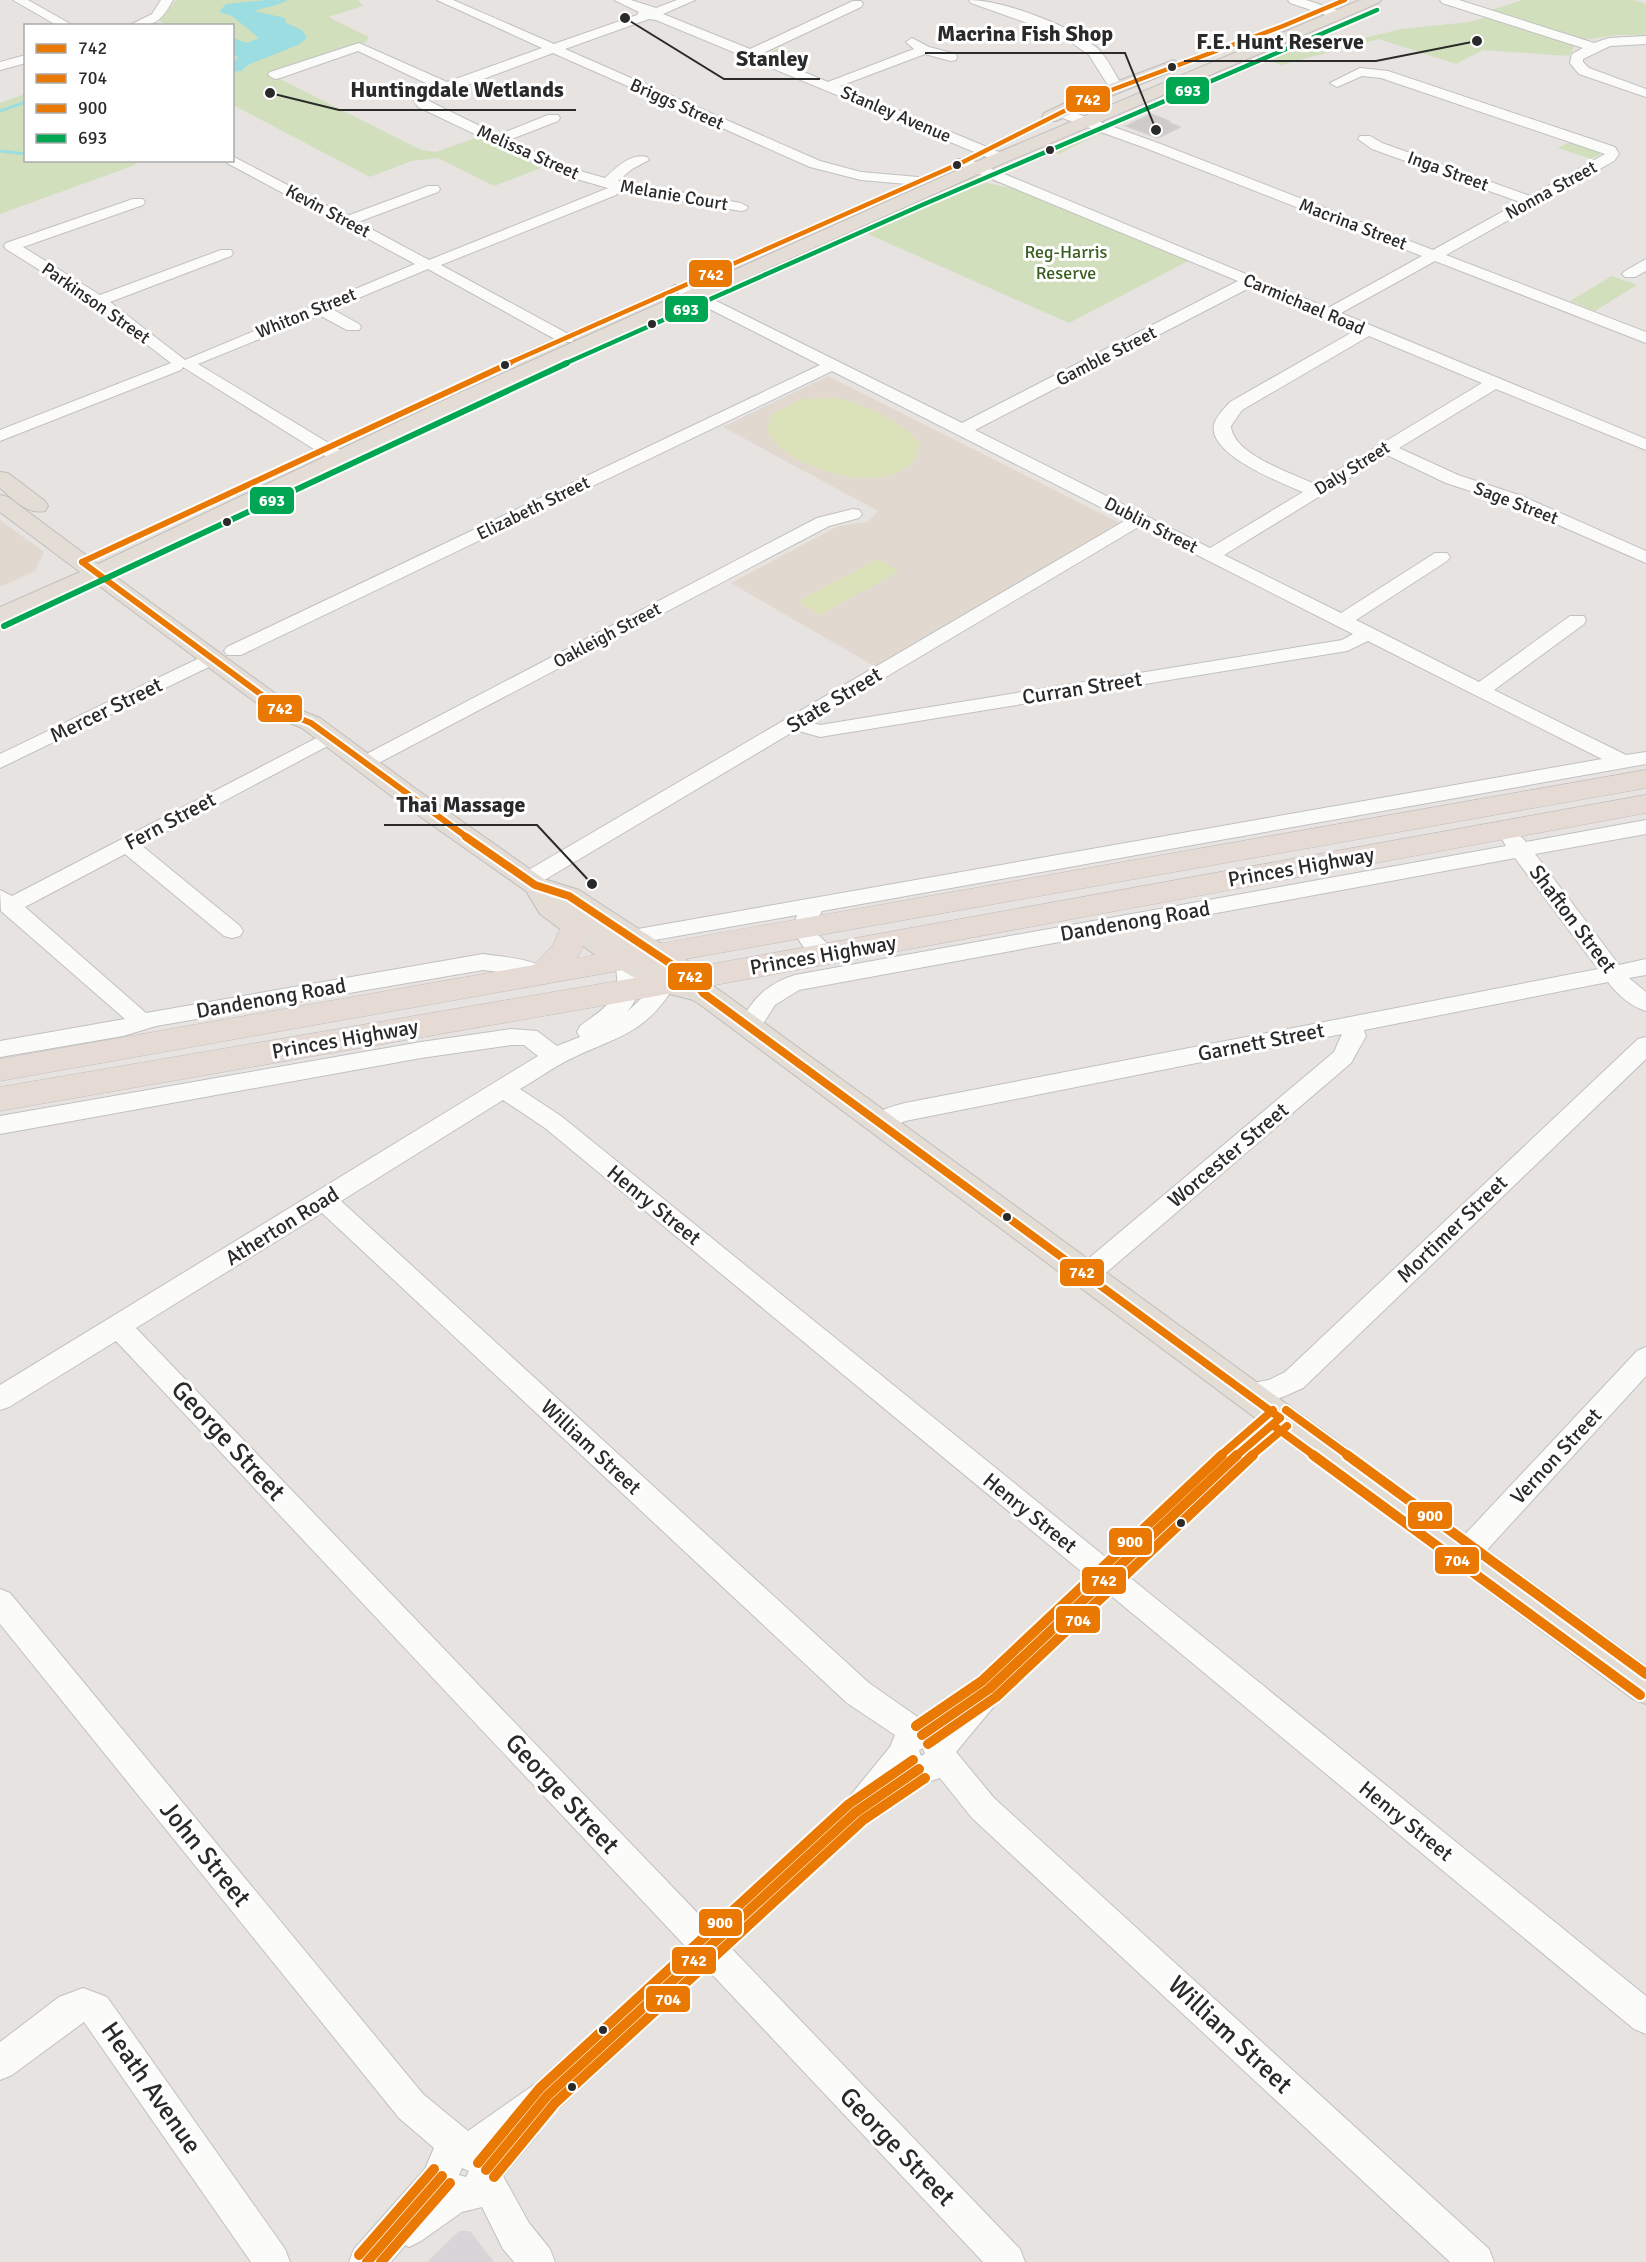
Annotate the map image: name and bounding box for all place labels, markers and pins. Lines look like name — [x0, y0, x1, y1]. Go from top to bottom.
callout: Macrina Fish Shop — [925, 13, 1125, 53]
callout: F.E. Hunt Reserve — [1184, 21, 1376, 61]
callout: Stanley — [724, 39, 820, 79]
unlabelled marker — [1166, 61, 1178, 73]
callout: Huntingdale Wetlands — [339, 70, 576, 110]
unlabelled marker — [1044, 144, 1056, 156]
unlabelled marker — [951, 159, 963, 171]
unlabelled marker — [646, 318, 658, 330]
unlabelled marker — [499, 359, 511, 371]
unlabelled marker — [221, 516, 233, 528]
callout: Thai Massage — [384, 785, 537, 825]
unlabelled marker — [1001, 1211, 1013, 1223]
unlabelled marker — [1175, 1517, 1187, 1529]
unlabelled marker — [597, 2024, 609, 2036]
unlabelled marker — [566, 2081, 578, 2093]

